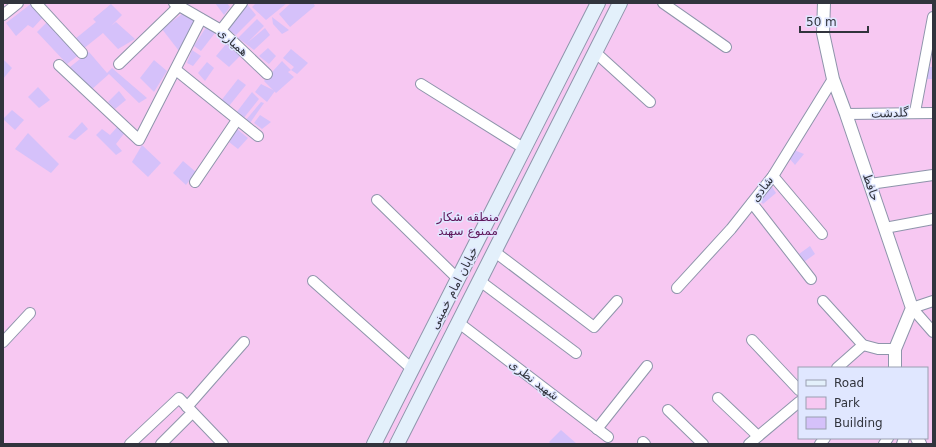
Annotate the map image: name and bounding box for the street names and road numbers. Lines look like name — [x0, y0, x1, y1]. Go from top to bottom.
street label: همیاری — [214, 25, 251, 60]
street label: گلدشت — [871, 105, 909, 121]
street label: حافظ — [860, 171, 882, 203]
street label: شادی — [748, 173, 776, 205]
street label: خیابان امام خمینی — [427, 244, 481, 332]
street label: شهید نظری — [506, 357, 562, 404]

